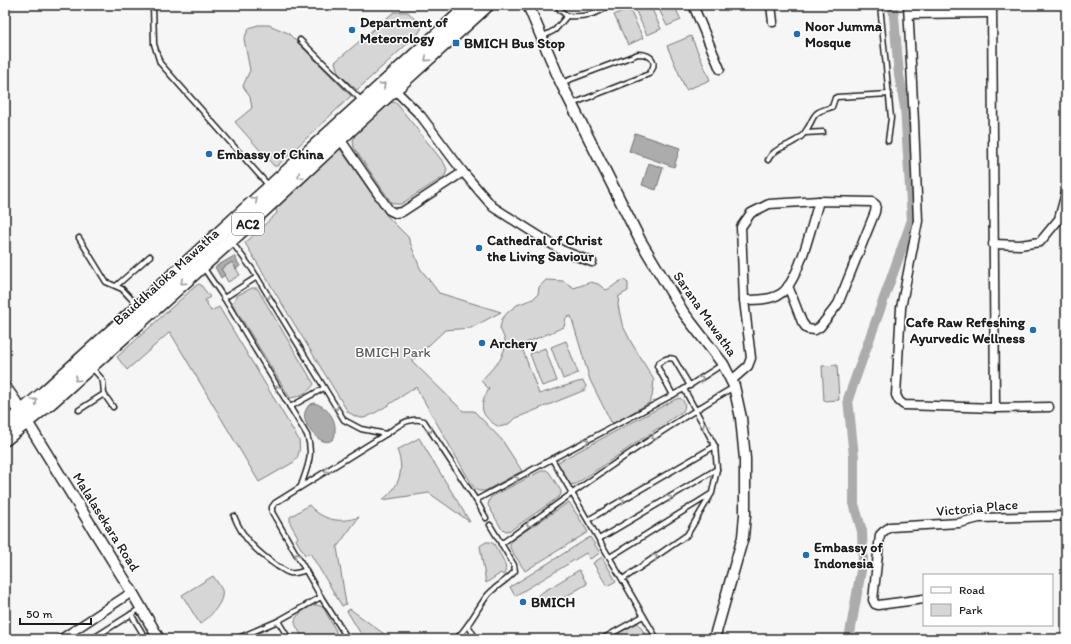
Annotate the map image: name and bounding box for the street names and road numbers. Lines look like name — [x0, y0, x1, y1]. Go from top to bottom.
road number: AC2 — [232, 213, 264, 235]
street label: Bauddhaloka Mawatha — [110, 225, 223, 329]
street label: Sarana Mawatha — [669, 268, 741, 360]
street label: Malalasekara Road — [69, 469, 143, 575]
street label: Victoria Place — [935, 496, 1019, 520]

